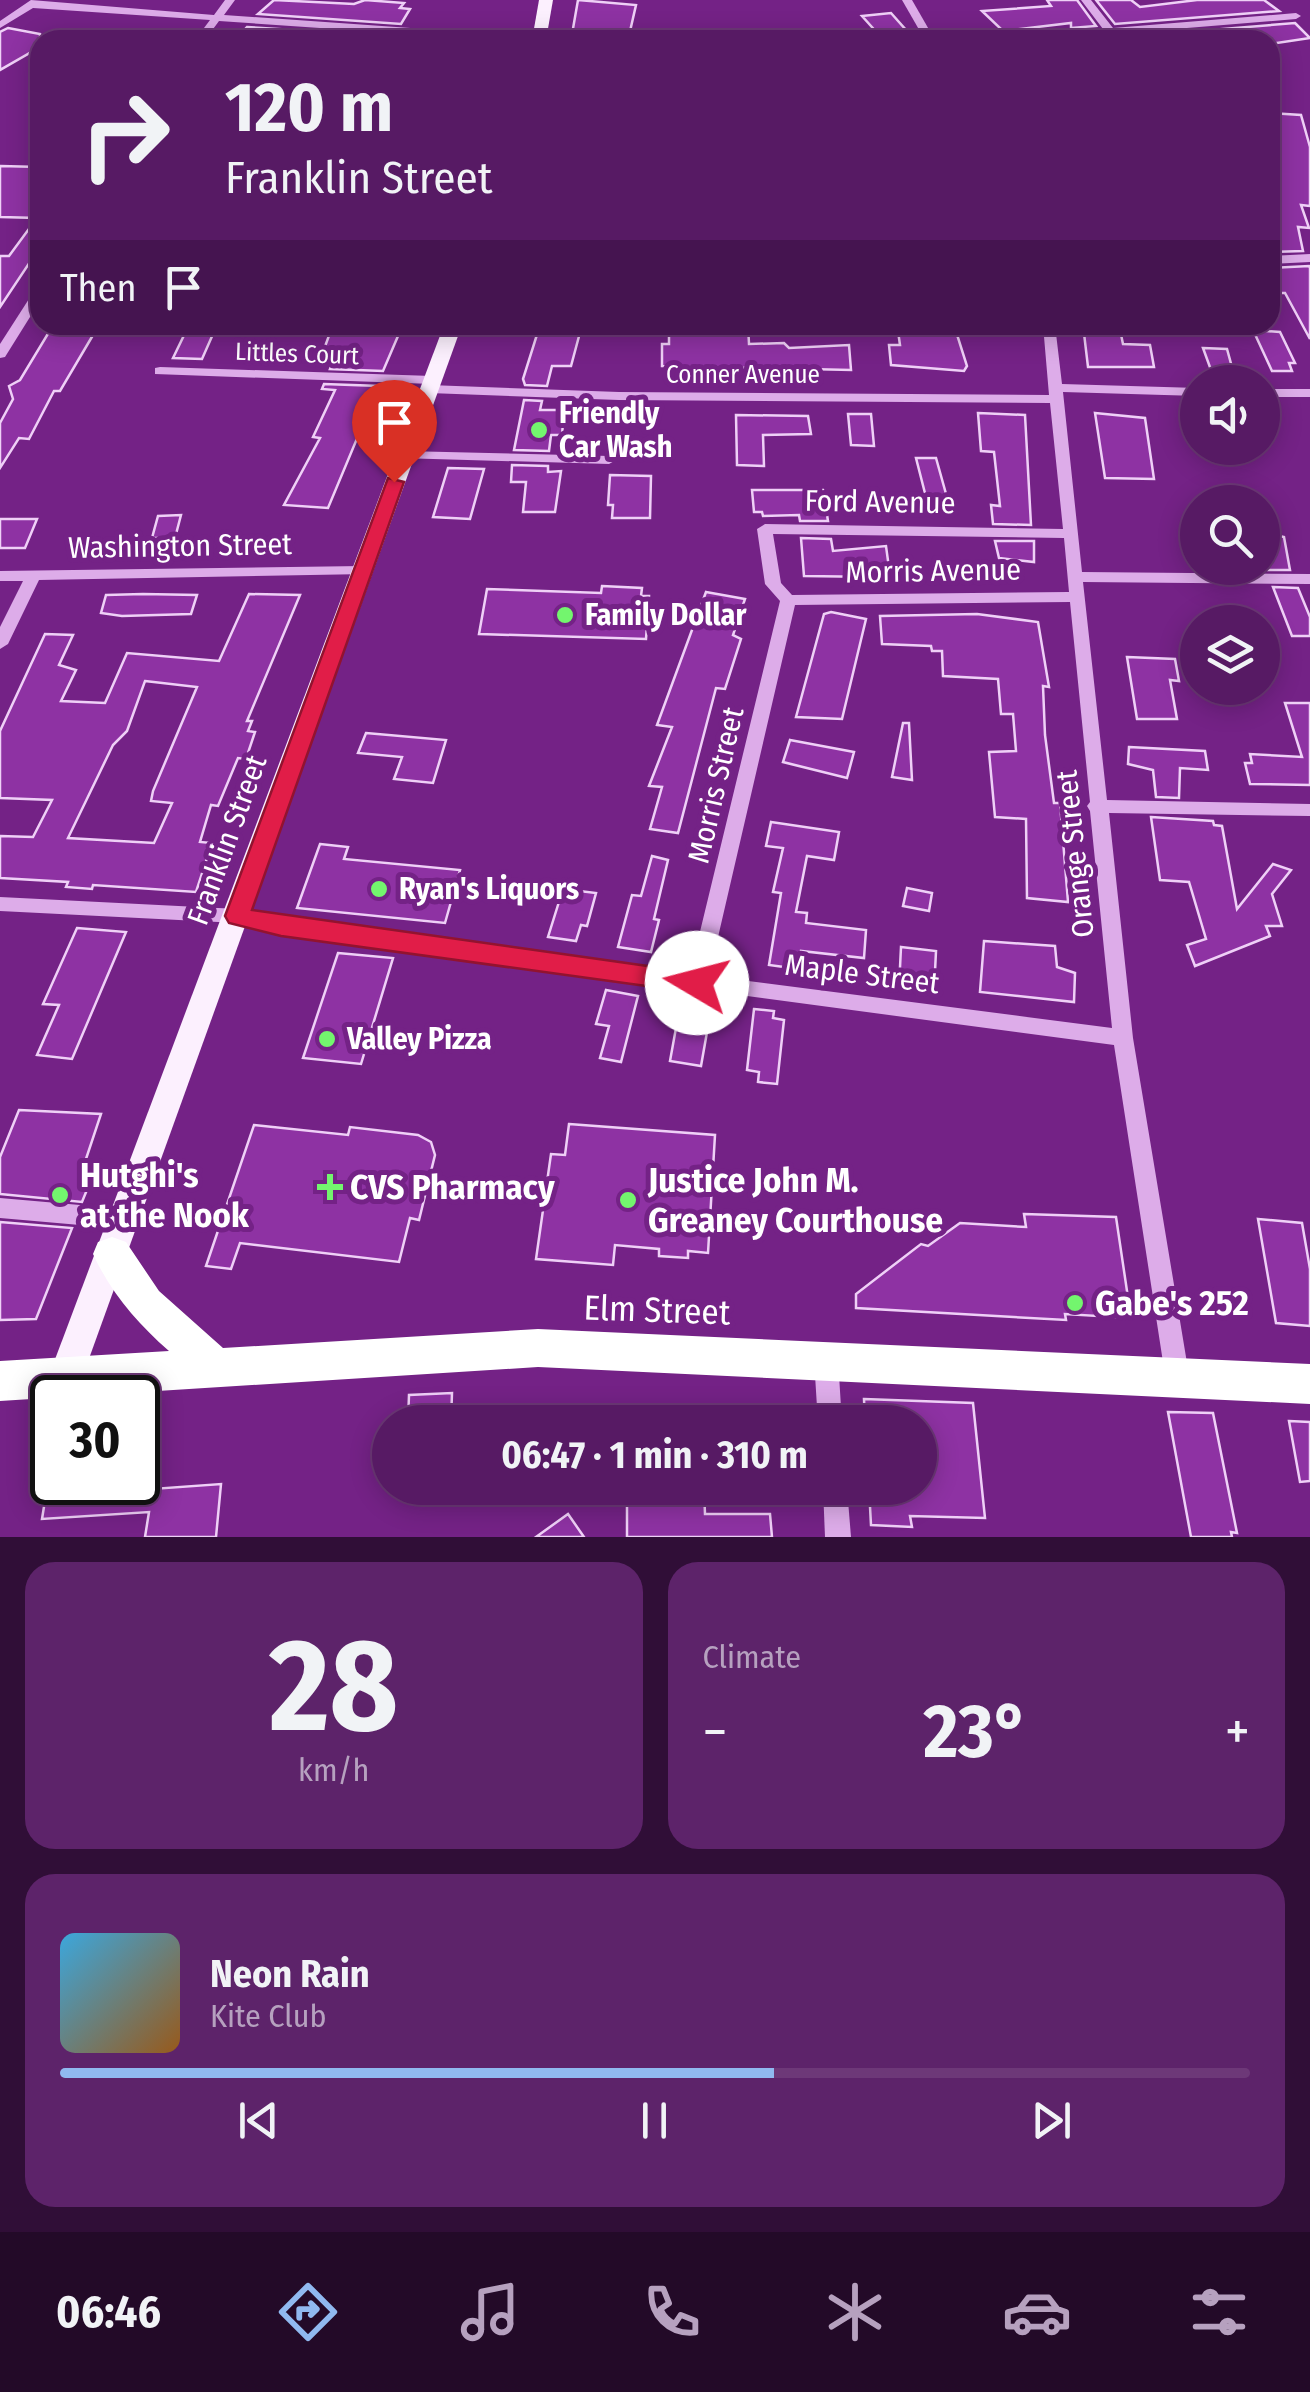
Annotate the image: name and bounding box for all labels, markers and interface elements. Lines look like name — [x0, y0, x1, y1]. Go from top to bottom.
text: 120 m — [225, 66, 393, 150]
icon: right — [60, 70, 190, 200]
text: Franklin Street — [225, 151, 492, 205]
icon: arrive — [156, 260, 211, 315]
text: Then — [60, 265, 136, 311]
street label: Littles Court — [234, 337, 360, 371]
street label: Conner Avenue — [666, 360, 820, 390]
map controls — [1180, 365, 1280, 705]
button: sound — [1180, 365, 1280, 465]
pin — [352, 380, 437, 483]
icon: arrive — [367, 395, 422, 450]
place label: Friendly Car Wash — [559, 395, 672, 465]
marker: Friendly Car Wash — [528, 419, 550, 441]
street label: Ford Avenue — [804, 483, 956, 521]
button: search — [1180, 485, 1280, 585]
street label: Washington Street — [68, 526, 292, 566]
street label: Morris Avenue — [845, 551, 1021, 591]
place label: Family Dollar — [585, 597, 747, 633]
marker: Family Dollar — [554, 604, 576, 626]
button: layers — [1180, 605, 1280, 705]
street label: Morris Street — [681, 703, 751, 867]
street label: Franklin Street — [180, 750, 274, 930]
street label: Orange Street — [1048, 768, 1102, 939]
place label: Ryan's Liquors — [399, 871, 579, 907]
marker: Ryan's Liquors — [368, 878, 390, 900]
position arrow — [645, 931, 749, 1035]
street label: Maple Street — [783, 947, 941, 1001]
place label: Valley Pizza — [346, 1021, 492, 1057]
marker: Valley Pizza — [316, 1028, 338, 1050]
place label: Hutghi's at the Nook — [80, 1154, 250, 1236]
place label: Justice John M. Greaney Courthouse — [647, 1159, 943, 1241]
place label: CVS Pharmacy — [350, 1166, 555, 1208]
marker: CVS Pharmacy — [319, 1176, 341, 1198]
marker: Hutghi's at the Nook — [49, 1184, 71, 1206]
marker: Justice John M. Greaney Courthouse — [617, 1189, 639, 1211]
place label: Gabe's 252 — [1095, 1282, 1249, 1324]
street label: Elm Street — [583, 1286, 732, 1334]
marker: Gabe's 252 — [1064, 1292, 1086, 1314]
speed limit sign: 30 — [30, 1375, 160, 1505]
text: 06:47 · 1 min · 310 m — [501, 1432, 808, 1478]
text: 28 — [269, 1608, 398, 1764]
text: Climate — [703, 1638, 801, 1676]
text: 23° — [923, 1687, 1029, 1777]
text: − — [703, 1699, 727, 1765]
text: + — [1225, 1699, 1250, 1765]
text: km/h — [298, 1751, 369, 1789]
text: Neon Rain — [210, 1951, 370, 1997]
text: Kite Club — [210, 1997, 326, 2035]
icon: previous — [231, 2093, 286, 2148]
icon: pause — [627, 2093, 682, 2148]
icon: next — [1024, 2093, 1079, 2148]
icon: directions — [273, 2277, 343, 2347]
icon: music — [455, 2277, 525, 2347]
icon: phone — [637, 2277, 707, 2347]
icon: climate — [820, 2277, 890, 2347]
icon: car — [1002, 2277, 1072, 2347]
icon: filters — [1184, 2277, 1254, 2347]
text: 06:46 — [56, 2285, 161, 2339]

